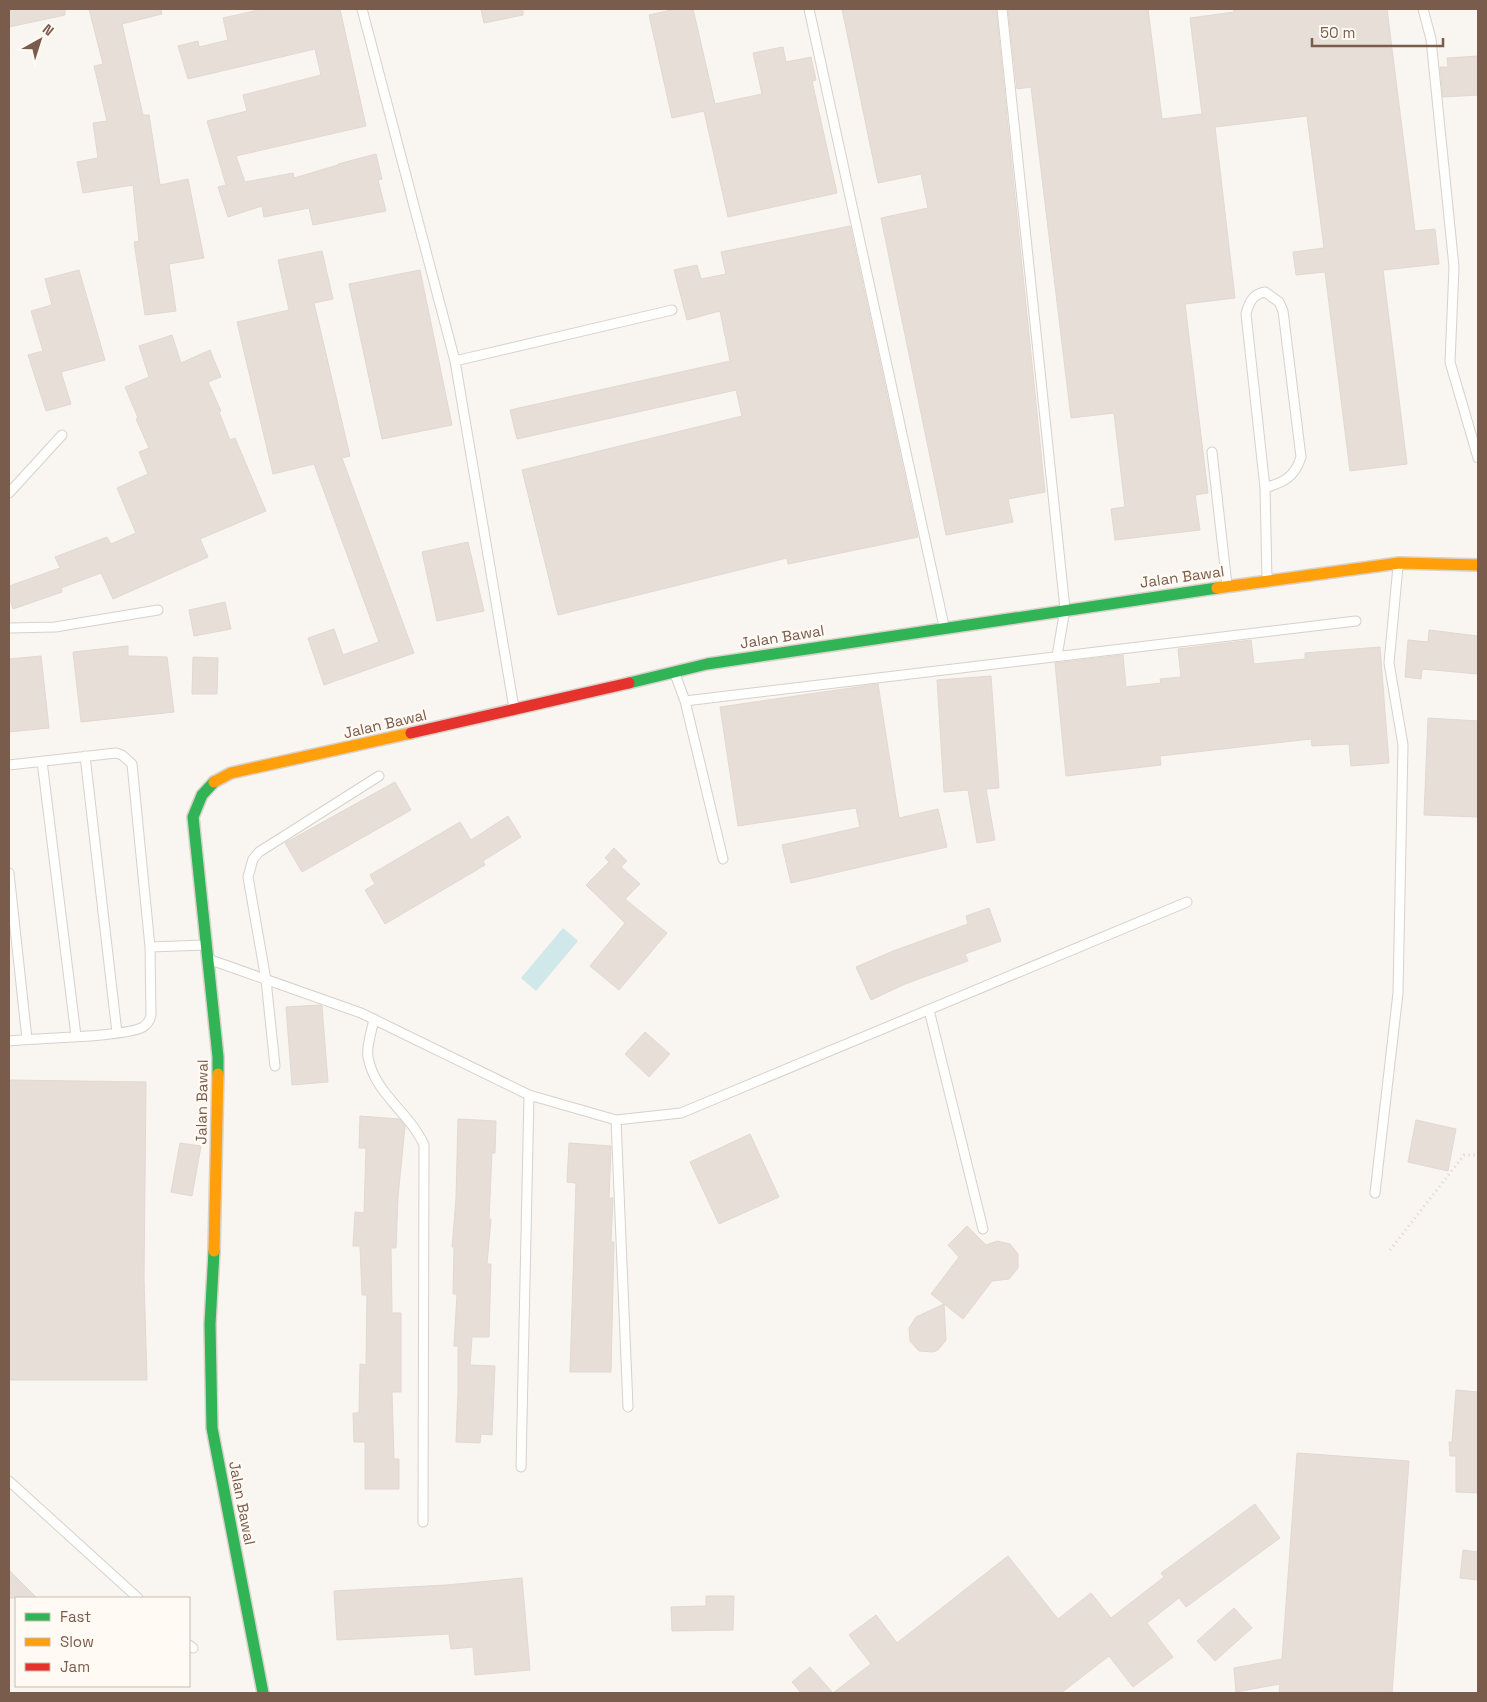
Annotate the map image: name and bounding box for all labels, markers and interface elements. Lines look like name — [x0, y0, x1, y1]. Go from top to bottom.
north arrow — [15, 15, 65, 65]
scale bar — [1312, 15, 1443, 47]
text: N — [39, 20, 57, 40]
text: 50 m — [1320, 23, 1355, 42]
street label: Jalan Bawal — [1138, 561, 1225, 592]
street label: Jalan Bawal — [738, 620, 825, 653]
street label: Jalan Bawal — [341, 705, 428, 742]
street label: Jalan Bawal — [191, 1059, 212, 1145]
street label: Jalan Bawal — [225, 1459, 260, 1546]
legend — [15, 1597, 190, 1687]
text: Fast — [60, 1607, 91, 1626]
text: Slow — [60, 1632, 94, 1651]
text: Jam — [60, 1657, 90, 1676]

